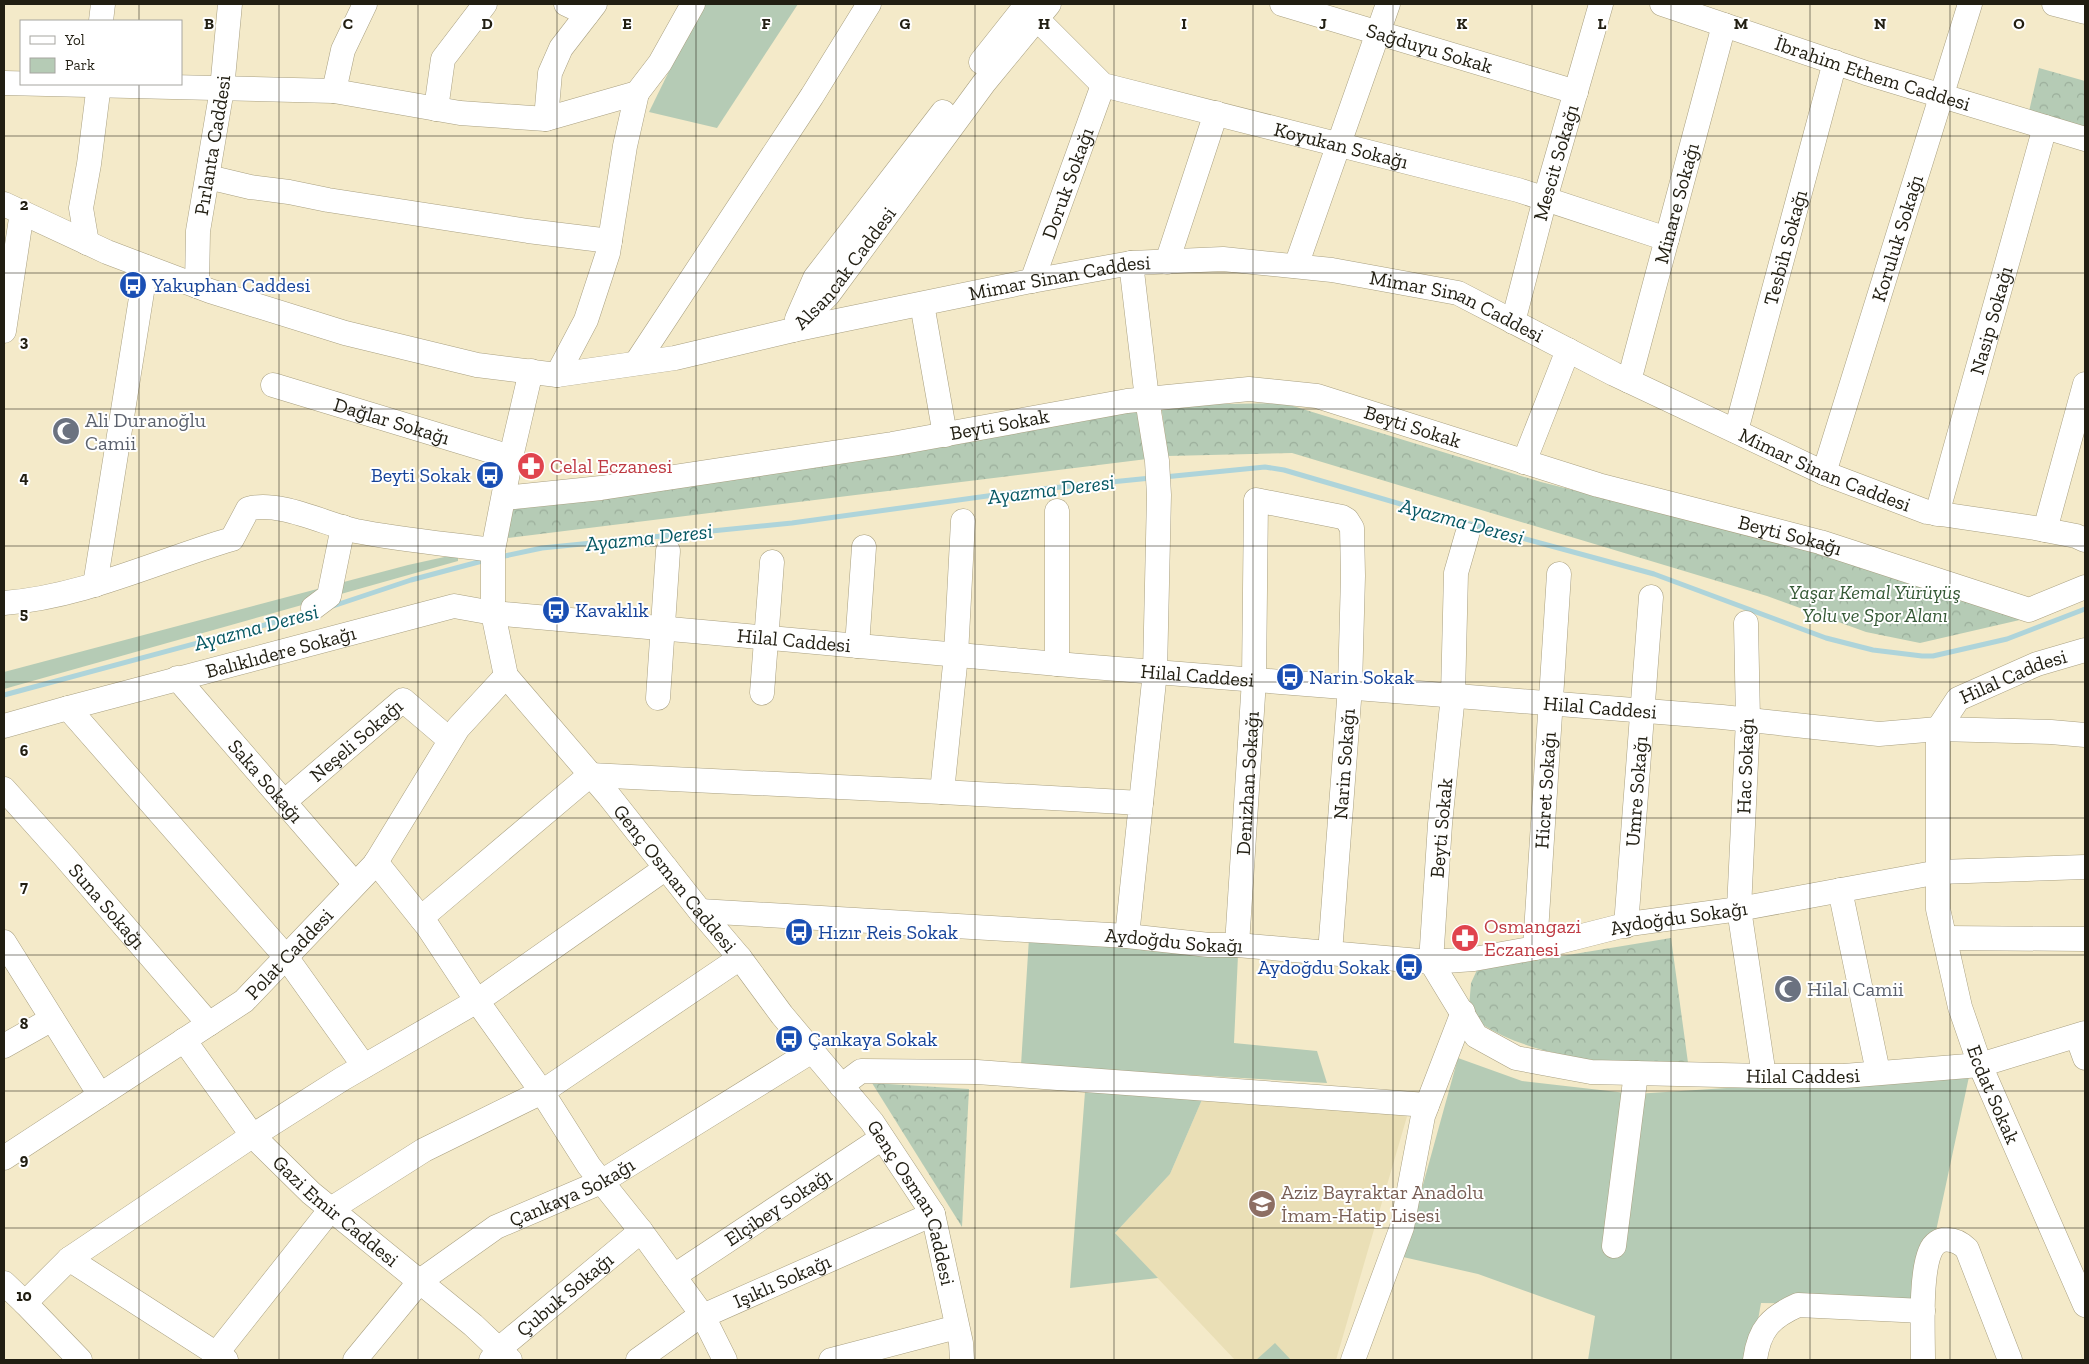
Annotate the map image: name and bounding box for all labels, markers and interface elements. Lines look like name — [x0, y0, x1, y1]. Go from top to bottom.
text: B — [204, 14, 214, 33]
text: C — [343, 14, 353, 33]
text: D — [481, 14, 493, 33]
text: E — [622, 14, 632, 33]
text: F — [761, 14, 771, 33]
text: G — [900, 14, 911, 33]
text: H — [1038, 14, 1050, 33]
text: I — [1181, 14, 1187, 33]
text: J — [1319, 14, 1327, 33]
text: K — [1457, 14, 1468, 33]
text: L — [1598, 14, 1607, 33]
text: M — [1734, 14, 1748, 33]
text: N — [1874, 14, 1886, 33]
text: O — [2013, 14, 2025, 33]
street label: Sağduyu Sokak — [1363, 18, 1496, 79]
legend — [20, 20, 182, 85]
text: Yol — [64, 31, 85, 49]
street label: İbrahim Ethem Caddesi — [1772, 31, 1974, 116]
text: Park — [65, 56, 95, 74]
street label: Pırlanta Caddesi — [189, 74, 235, 217]
street label: Mescit Sokağı — [1528, 101, 1584, 223]
street label: Koyukan Sokağı — [1272, 117, 1411, 174]
street label: Doruk Sokağı — [1036, 124, 1099, 242]
street label: Minare Sokağı — [1649, 140, 1704, 266]
street label: Koruluk Sokağı — [1866, 171, 1928, 304]
street label: Tesbih Sokağı — [1758, 187, 1812, 308]
text: 2 — [20, 195, 29, 214]
street label: Alsancak Caddesi — [789, 202, 901, 334]
street label: Mimar Sinan Caddesi — [966, 250, 1152, 306]
street label: Nasip Sokağı — [1964, 263, 2018, 377]
street label: Mimar Sinan Caddesi — [1368, 265, 1548, 348]
bus stop icon: Yakuphan Caddesi — [118, 270, 148, 300]
place label: Yakuphan Caddesi — [151, 273, 311, 297]
text: 3 — [20, 332, 29, 351]
street label: Dağlar Sokağı — [331, 392, 453, 450]
street label: Beyti Sokak — [1361, 400, 1465, 453]
street label: Beyti Sokak — [948, 403, 1052, 445]
place label: Ali Duranoğlu Camii — [85, 408, 206, 455]
mosque icon: Ali Duranoğlu Camii — [51, 416, 81, 446]
street label: Mimar Sinan Caddesi — [1735, 423, 1915, 517]
pharmacy icon: Celal Eczanesi — [516, 451, 546, 481]
place label: Celal Eczanesi — [550, 454, 673, 478]
bus stop icon: Beyti Sokak — [475, 460, 505, 490]
place label: Beyti Sokak — [371, 463, 472, 487]
text: 4 — [19, 468, 29, 487]
water label: Ayazma Deresi — [985, 469, 1116, 509]
water label: Ayazma Deresi — [1396, 492, 1527, 550]
street label: Beyti Sokağı — [1736, 510, 1846, 561]
water label: Ayazma Deresi — [583, 518, 714, 556]
park label: Yaşar Kemal Yürüyüş Yolu ve Spor Alanı — [1789, 580, 1961, 627]
bus stop icon: Kavaklık — [541, 595, 571, 625]
water label: Ayazma Deresi — [190, 598, 321, 656]
place label: Kavaklık — [575, 598, 649, 622]
text: 5 — [20, 604, 28, 623]
street label: Balıklıdere Sokağı — [203, 620, 359, 683]
street label: Hilal Caddesi — [736, 623, 852, 657]
street label: Hilal Caddesi — [1956, 644, 2070, 709]
street label: Hilal Caddesi — [1140, 659, 1255, 692]
bus stop icon: Narin Sokak — [1275, 662, 1305, 692]
place label: Narin Sokak — [1309, 665, 1415, 689]
street label: Hilal Caddesi — [1542, 691, 1658, 724]
street label: Neşeli Sokağı — [305, 693, 408, 787]
street label: Narin Sokağı — [1328, 707, 1360, 820]
street label: Denizhan Sokağı — [1231, 710, 1264, 856]
street label: Hac Sokağı — [1731, 717, 1759, 814]
street label: Hicret Sokağı — [1529, 731, 1561, 850]
street label: Saka Sokağı — [223, 734, 309, 828]
street label: Umre Sokağı — [1620, 735, 1652, 848]
text: 6 — [20, 741, 29, 760]
street label: Beyti Sokak — [1425, 776, 1457, 879]
street label: Genç Osman Caddesi — [608, 799, 742, 957]
street label: Suna Sokağı — [64, 858, 151, 954]
text: 7 — [20, 877, 28, 896]
street label: Aydoğdu Sokağı — [1607, 896, 1750, 940]
street label: Polat Caddesi — [240, 903, 338, 1004]
place label: Osmangazi Eczanesi — [1484, 914, 1582, 961]
bus stop icon: Hızır Reis Sokak — [784, 917, 814, 947]
place label: Hızır Reis Sokak — [818, 920, 959, 944]
street label: Aydoğdu Sokağı — [1104, 923, 1244, 958]
pharmacy icon: Osmangazi Eczanesi — [1450, 923, 1480, 953]
bus stop icon: Aydoğdu Sokak — [1394, 952, 1424, 982]
place label: Aydoğdu Sokak — [1258, 955, 1391, 979]
mosque icon: Hilal Camii — [1773, 974, 1803, 1004]
place label: Hilal Camii — [1807, 977, 1904, 1001]
text: 8 — [20, 1014, 29, 1033]
bus stop icon: Çankaya Sokak — [774, 1024, 804, 1054]
place label: Çankaya Sokak — [808, 1027, 938, 1051]
street label: Ecdat Sokak — [1962, 1042, 2025, 1148]
street label: Hilal Caddesi — [1746, 1063, 1861, 1088]
street label: Genç Osman Caddesi — [862, 1115, 960, 1288]
text: 9 — [20, 1150, 29, 1169]
street label: Gazi Emir Caddesi — [268, 1150, 404, 1272]
street label: Çankaya Sokağı — [506, 1152, 639, 1232]
street label: Elçibey Sokağı — [720, 1163, 837, 1251]
place label: Aziz Bayraktar Anadolu İmam-Hatip Lisesi — [1281, 1180, 1484, 1227]
school or university icon: Aziz Bayraktar Anadolu İmam-Hatip Lisesi — [1247, 1189, 1277, 1219]
street label: Çubuk Sokağı — [511, 1247, 618, 1342]
street label: Işıklı Sokağı — [729, 1249, 835, 1313]
text: 10 — [16, 1286, 32, 1305]

